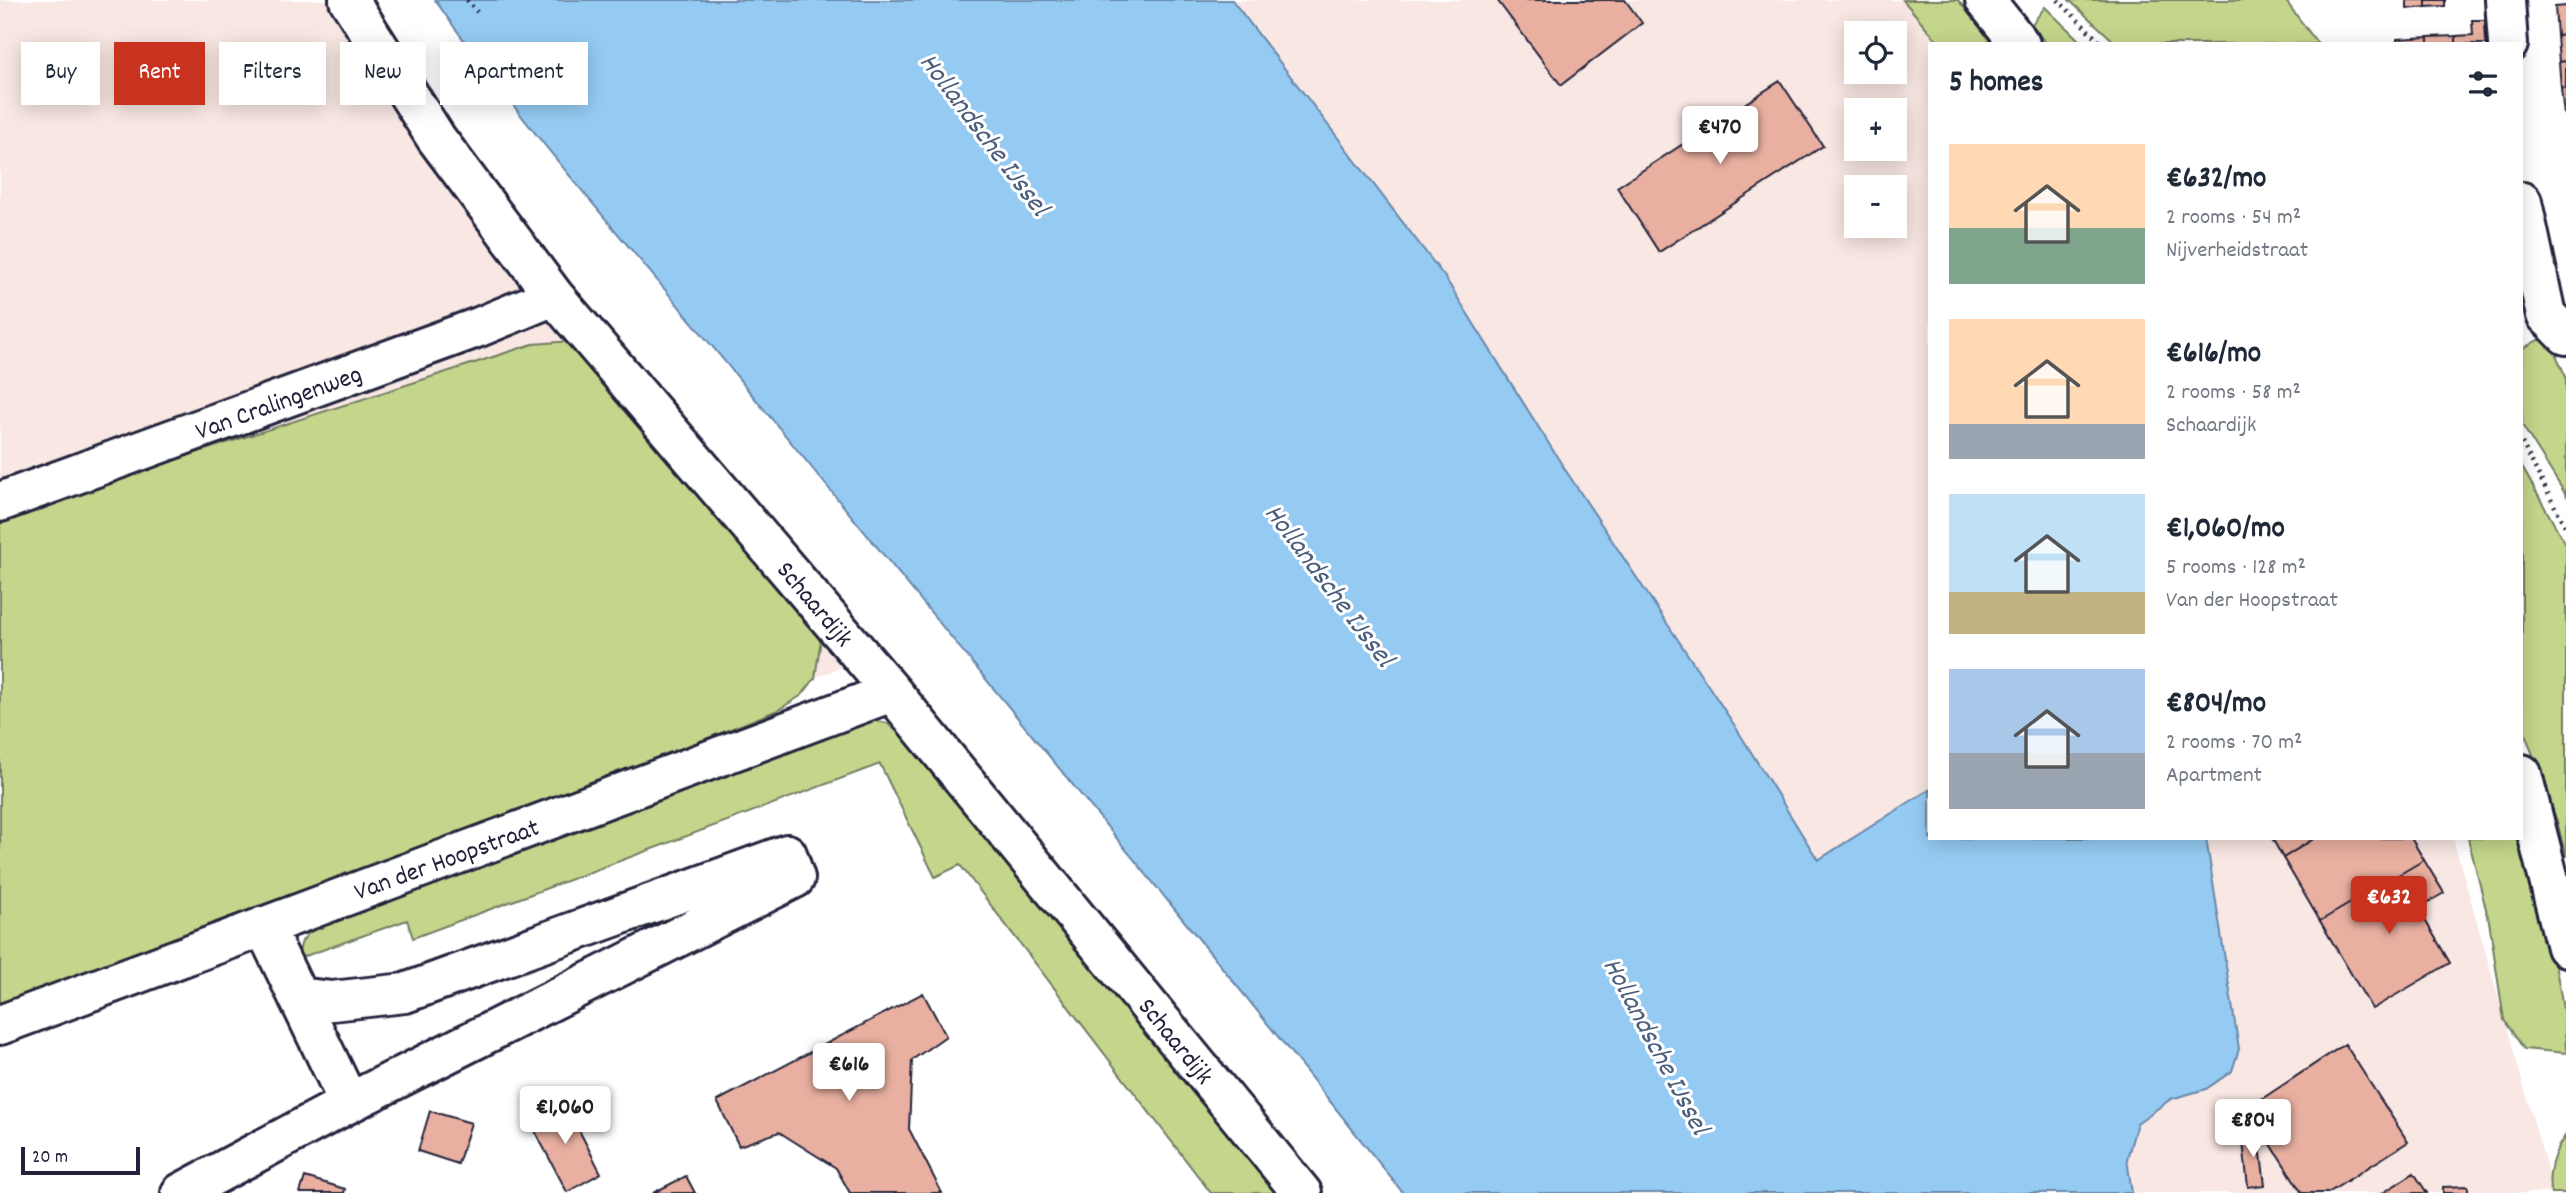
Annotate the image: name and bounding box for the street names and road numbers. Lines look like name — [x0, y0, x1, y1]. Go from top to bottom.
street label: Van Cralingenweg — [191, 357, 368, 452]
street label: Schaardijk — [766, 554, 860, 656]
street label: Van der Hoopstraat — [349, 811, 545, 912]
street label: Schaardijk — [1128, 991, 1221, 1094]

